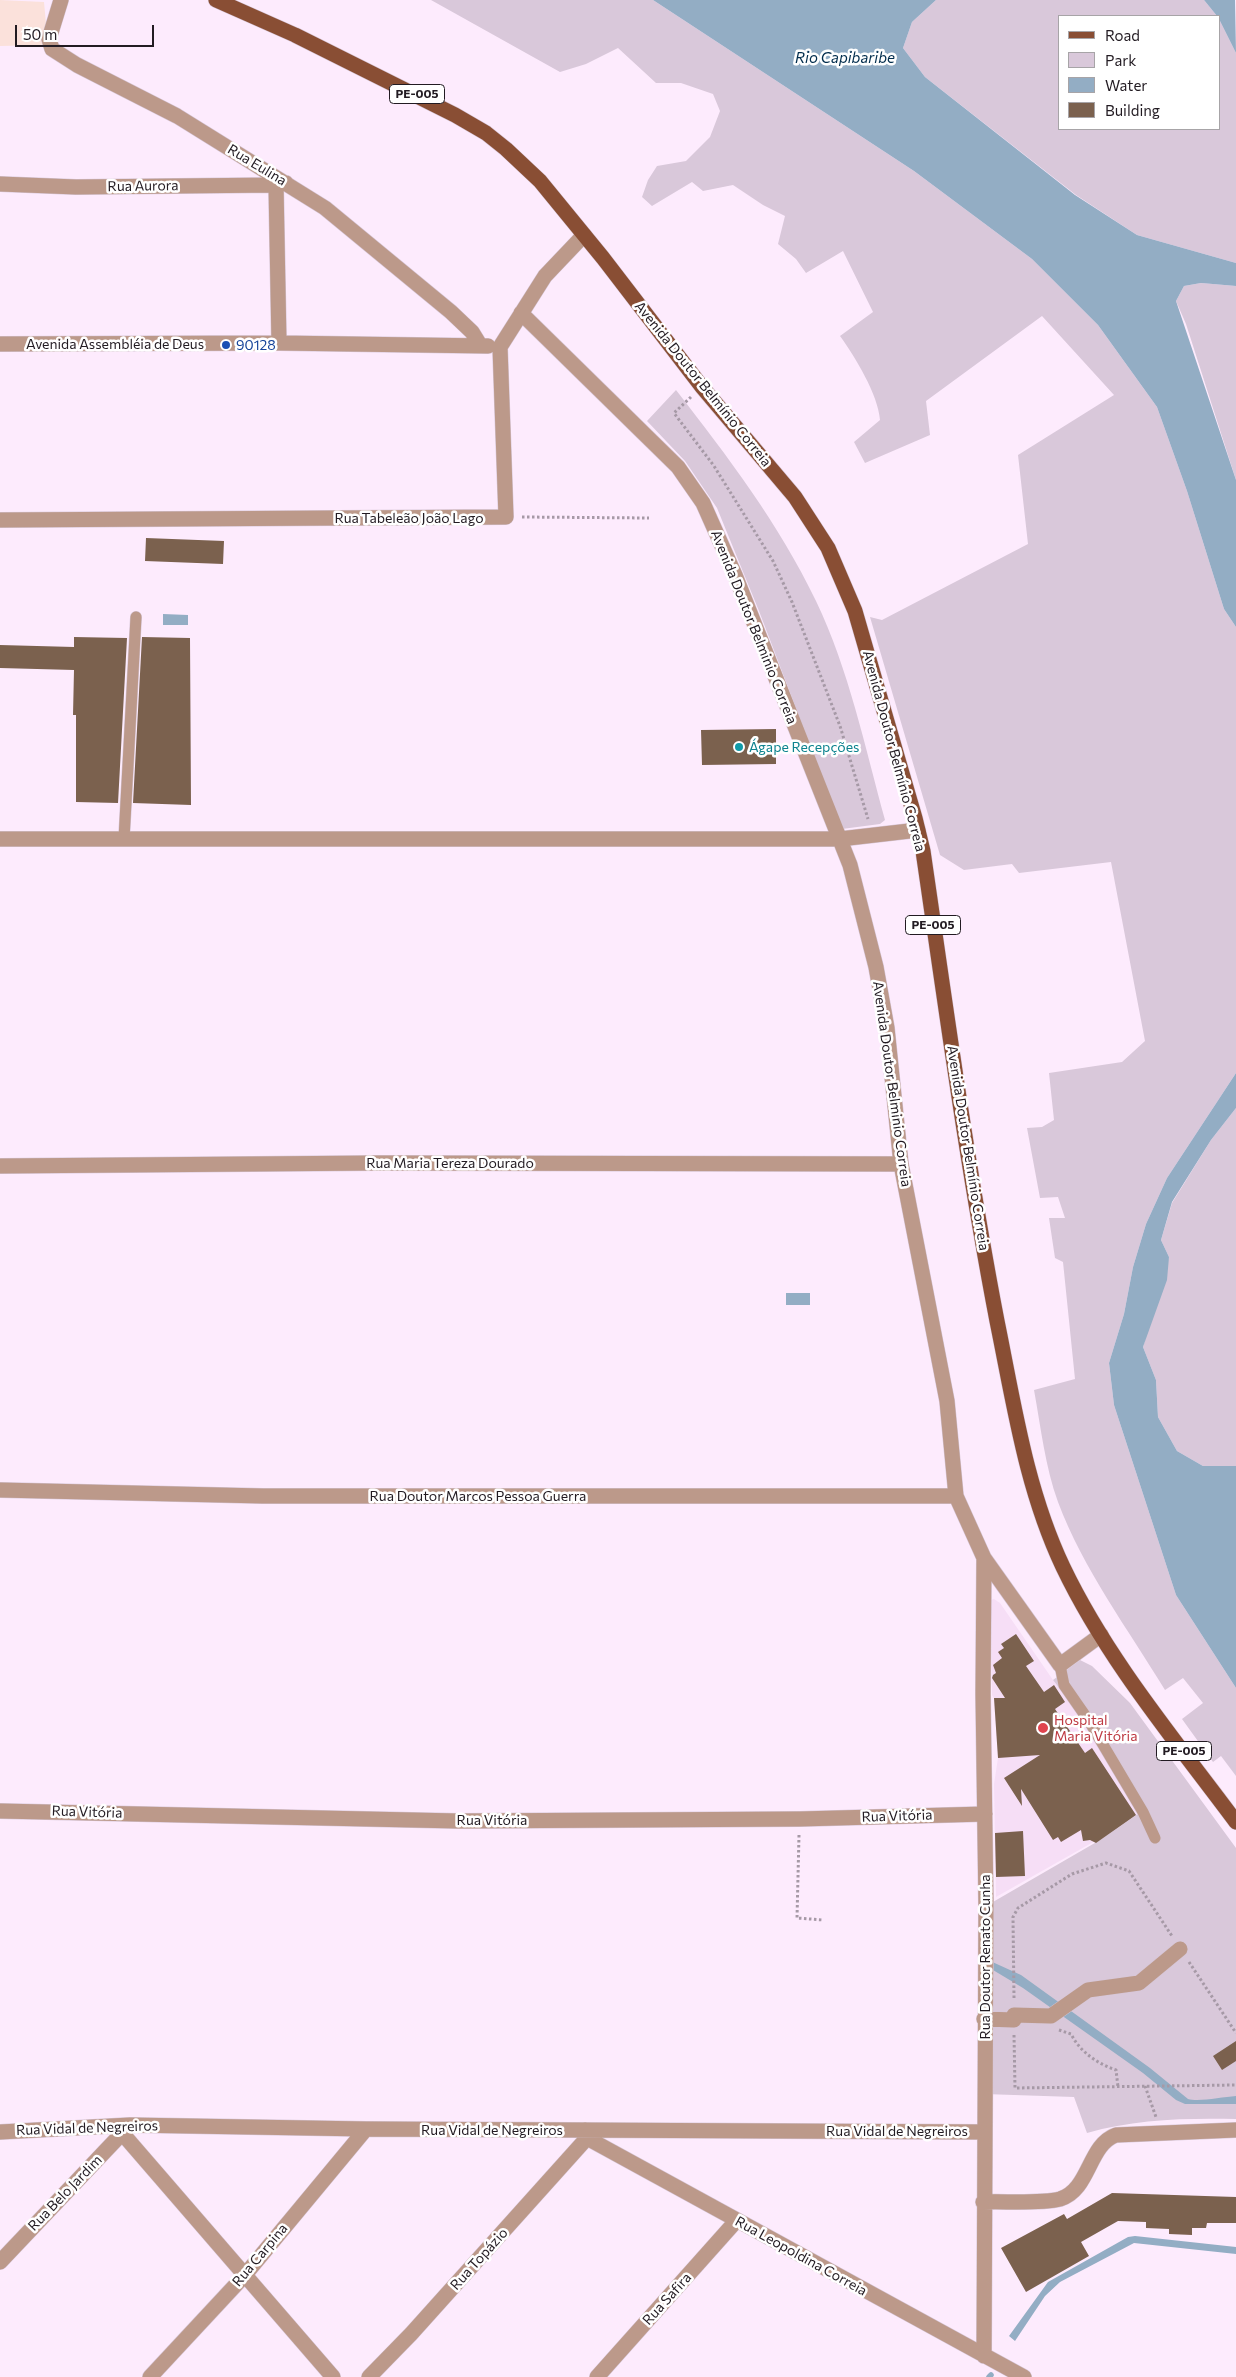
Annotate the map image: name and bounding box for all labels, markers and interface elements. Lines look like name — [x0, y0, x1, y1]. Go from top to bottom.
scale bar — [18, 15, 156, 47]
legend — [1058, 15, 1221, 130]
text: 50 m — [23, 25, 57, 43]
text: Road — [1105, 26, 1140, 44]
water label: Rio Capibaribe — [795, 49, 895, 67]
text: Park — [1105, 51, 1136, 69]
text: Water — [1105, 76, 1147, 94]
road number: PE-005 — [390, 85, 444, 104]
text: Building — [1105, 101, 1160, 119]
street label: Rua Eulina — [224, 141, 290, 189]
street label: Rua Aurora — [107, 177, 179, 195]
street label: Avenida Doutor Belmínio Correia — [631, 298, 775, 470]
street label: Avenida Assembléia de Deus — [26, 336, 204, 352]
place label: 90128 — [236, 337, 276, 353]
marker: 90128 — [220, 339, 232, 351]
street label: Rua Tabeleão João Lago — [334, 510, 484, 526]
street label: Avenida Doutor Belminio Correia — [707, 528, 801, 726]
street label: Avenida Doutor Belmínio Correia — [859, 649, 929, 853]
place label: Ágape Recepções — [749, 739, 859, 755]
marker: Ágape Recepções — [733, 741, 745, 753]
road number: PE-005 — [906, 916, 960, 934]
street label: Avenida Doutor Belminio Correia — [869, 980, 915, 1188]
street label: Avenida Doutor Belmínio Correia — [943, 1044, 993, 1252]
street label: Rua Maria Tereza Dourado — [366, 1155, 534, 1171]
street label: Rua Doutor Marcos Pessoa Guerra — [370, 1488, 586, 1504]
place label: Hospital Maria Vitória — [1054, 1712, 1138, 1744]
marker: Hospital Maria Vitória — [1036, 1721, 1050, 1735]
road number: PE-005 — [1156, 1742, 1212, 1760]
street label: Rua Vitória — [51, 1802, 123, 1822]
street label: Rua Vitória — [861, 1806, 933, 1826]
street label: Rua Vitória — [457, 1812, 527, 1828]
street label: Rua Doutor Renato Cunha — [977, 1874, 993, 2040]
street label: Rua Vidal de Negreiros — [16, 2117, 158, 2139]
street label: Rua Vidal de Negreiros — [421, 2122, 563, 2138]
street label: Rua Vidal de Negreiros — [826, 2123, 968, 2139]
street label: Rua Belo Jardim — [25, 2152, 105, 2234]
street label: Rua Leopoldina Correia — [732, 2213, 870, 2299]
street label: Rua Carpina — [229, 2220, 291, 2290]
street label: Rua Topázio — [447, 2224, 511, 2294]
street label: Rua Safira — [639, 2269, 695, 2329]

